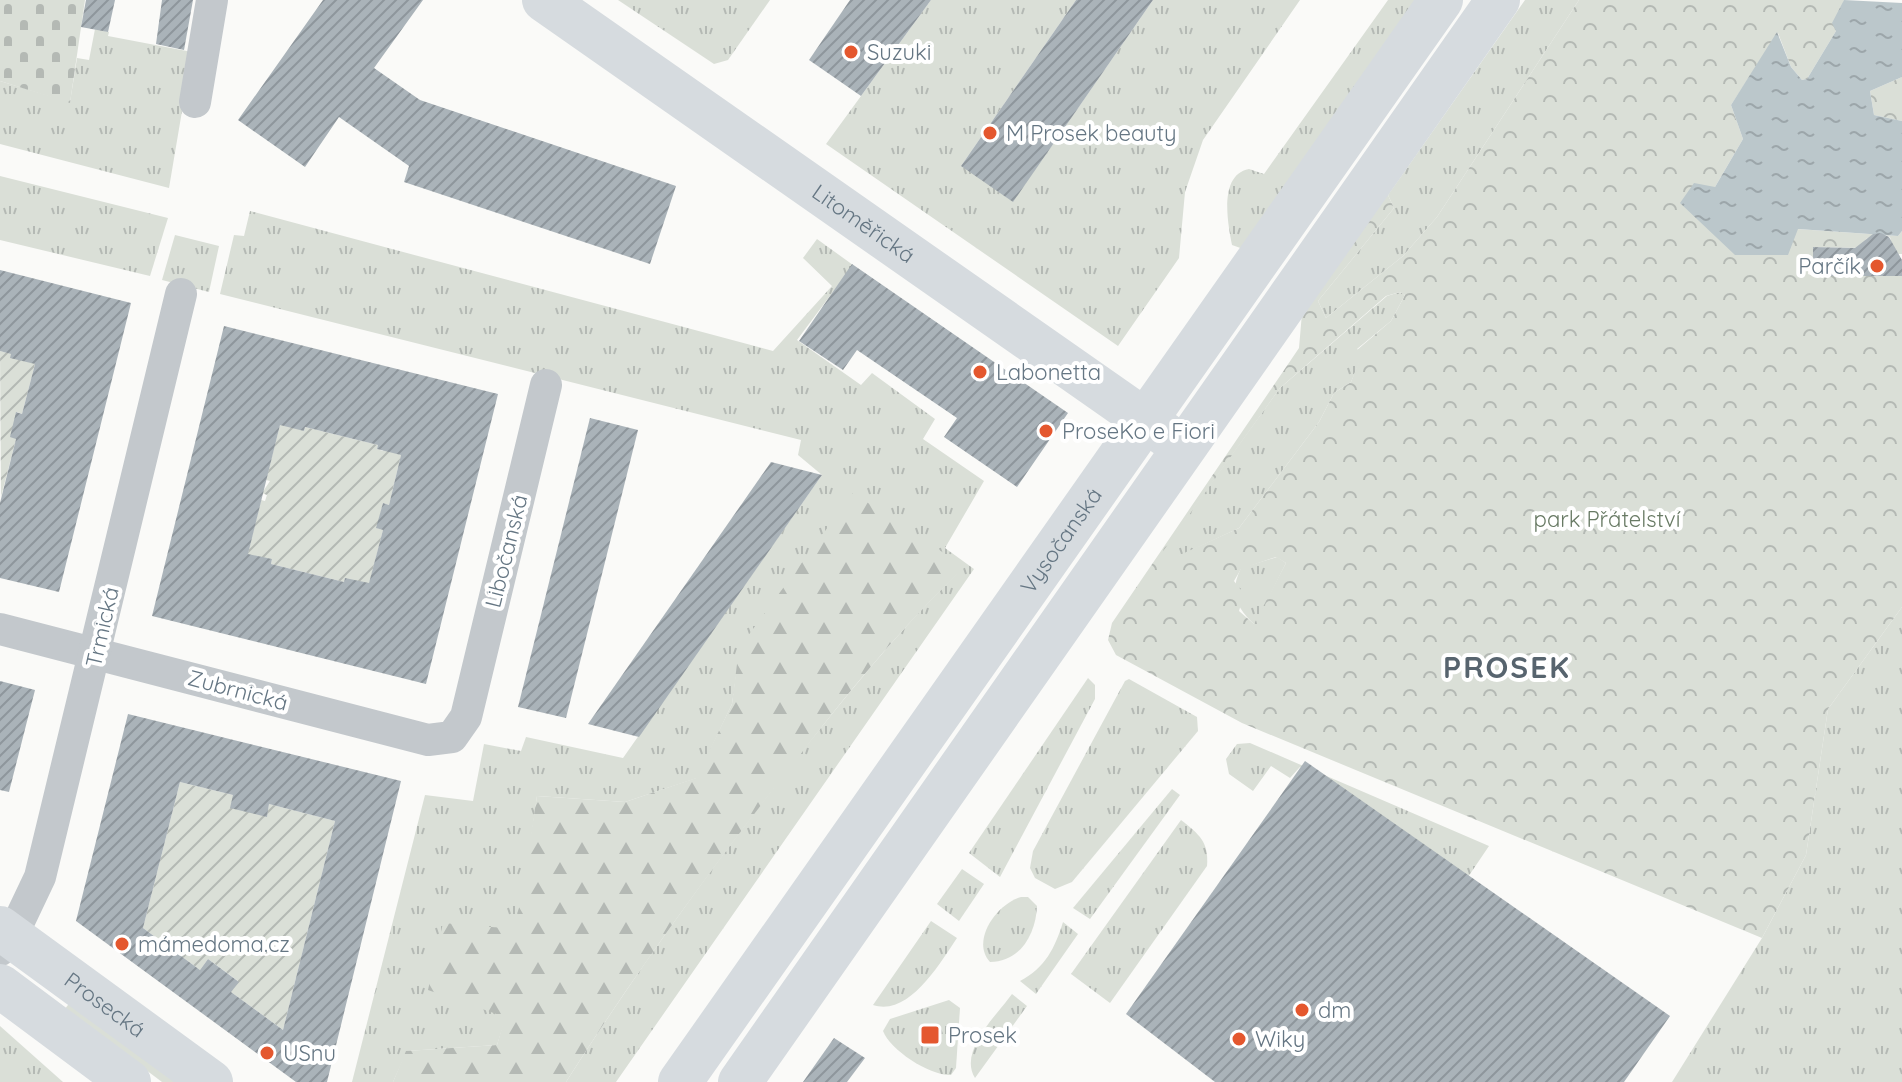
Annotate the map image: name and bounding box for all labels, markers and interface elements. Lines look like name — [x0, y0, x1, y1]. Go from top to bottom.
place label: Suzuki — [867, 38, 931, 66]
marker: Suzuki — [842, 43, 860, 61]
place label: M Prosek beauty — [1006, 119, 1177, 147]
marker: M Prosek beauty — [981, 124, 999, 142]
street label: Litoměřická — [807, 178, 921, 269]
place label: Parčík — [1798, 252, 1861, 280]
marker: Parčík — [1868, 257, 1886, 275]
place label: Labonetta — [996, 358, 1101, 386]
marker: Labonetta — [971, 363, 989, 381]
place label: ProseKo e Fiori — [1062, 417, 1215, 445]
marker: ProseKo e Fiori — [1037, 422, 1055, 440]
street label: Vysočanská — [1014, 482, 1108, 599]
street label: Libočanská — [478, 491, 534, 611]
park label: park Přátelství — [1534, 505, 1681, 533]
street label: Trmická — [79, 584, 125, 670]
district label: PROSEK — [1443, 648, 1571, 686]
street label: Zubrnická — [185, 663, 291, 717]
place label: mámedoma.cz — [138, 930, 290, 958]
marker: mámedoma.cz — [113, 935, 131, 953]
street label: Prosecká — [59, 966, 151, 1044]
place label: dm — [1318, 996, 1351, 1024]
marker: dm — [1293, 1001, 1311, 1019]
place label: Prosek — [948, 1021, 1017, 1049]
marker: Prosek — [919, 1024, 941, 1046]
place label: Wiky — [1255, 1025, 1305, 1053]
marker: Wiky — [1230, 1030, 1248, 1048]
place label: USnu — [283, 1039, 336, 1067]
marker: USnu — [258, 1044, 276, 1062]

